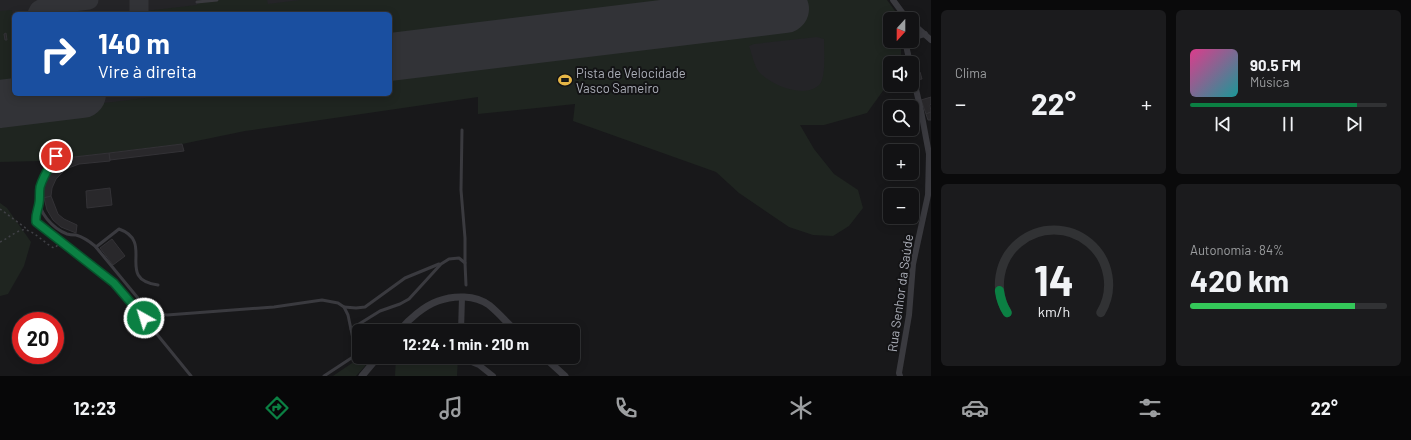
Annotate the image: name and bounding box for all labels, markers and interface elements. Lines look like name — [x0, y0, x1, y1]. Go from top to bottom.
north arrow — [883, 12, 919, 48]
map controls — [883, 12, 919, 224]
text: 140 m — [98, 26, 170, 60]
icon: right — [32, 28, 84, 80]
button: sound — [883, 56, 919, 92]
text: 90.5 FM — [1250, 56, 1301, 74]
text: Vire à direita — [98, 60, 196, 82]
place label: Pista de Velocidade Vasco Sameiro — [576, 65, 686, 96]
text: Clima — [955, 65, 987, 81]
sports icon: Pista de Velocidade Vasco Sameiro — [557, 72, 573, 88]
text: Música — [1250, 74, 1289, 90]
text: 22° — [1031, 85, 1076, 121]
text: − — [955, 90, 966, 116]
text: + — [1141, 90, 1152, 116]
button: search — [883, 100, 919, 136]
icon: previous — [1212, 113, 1234, 135]
icon: pause — [1277, 113, 1299, 135]
icon: next — [1343, 113, 1365, 135]
pin — [39, 139, 73, 173]
button: + — [883, 144, 919, 180]
icon: arrive — [45, 145, 67, 167]
button: − — [883, 188, 919, 224]
street label: Rua Senhor da Saúde — [884, 233, 916, 353]
text: Autonomia · 84% — [1190, 242, 1284, 258]
text: 14 — [1034, 254, 1073, 304]
text: 420 km — [1190, 262, 1289, 298]
position arrow — [123, 297, 165, 339]
text: km/h — [1037, 303, 1070, 320]
speed limit sign: 20 — [12, 312, 64, 364]
text: 12:24 · 1 min · 210 m — [403, 335, 529, 353]
icon: directions — [263, 394, 291, 422]
icon: music — [437, 394, 465, 422]
icon: phone — [612, 394, 640, 422]
icon: climate — [787, 394, 815, 422]
icon: car — [961, 394, 989, 422]
icon: filters — [1136, 394, 1164, 422]
text: 12:23 — [73, 397, 116, 419]
text: 22° — [1311, 397, 1338, 419]

